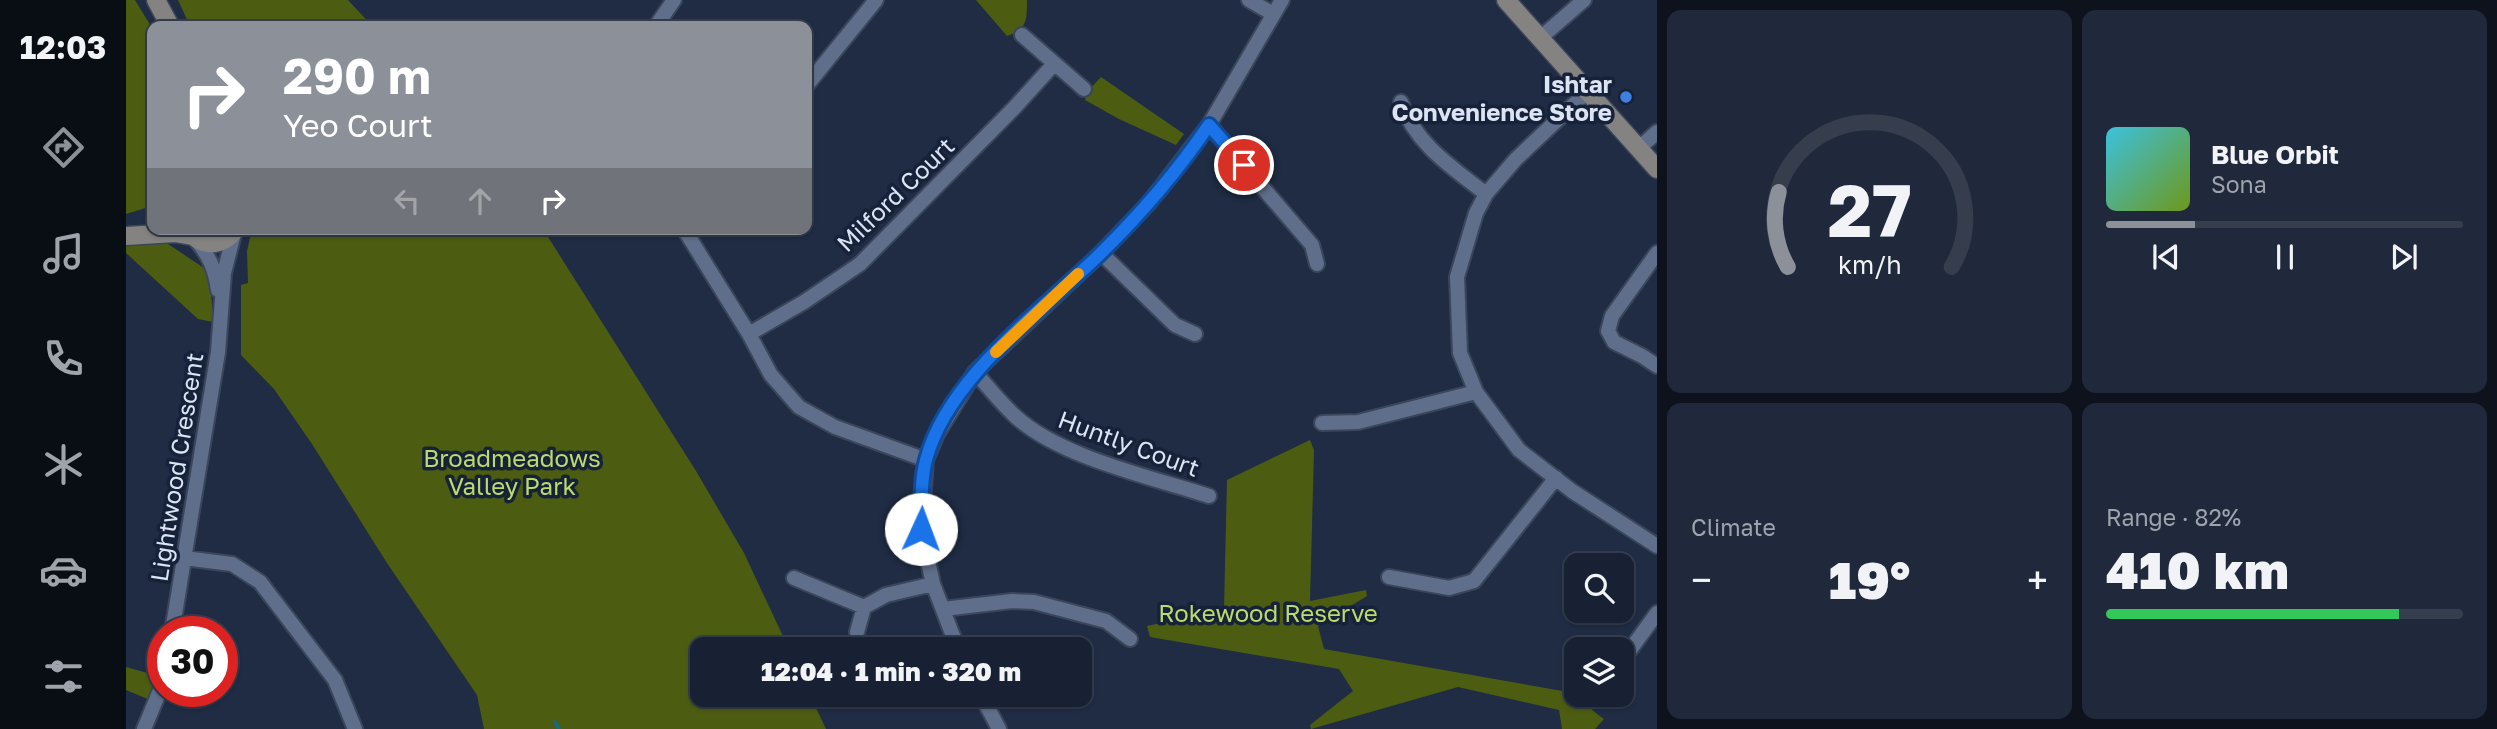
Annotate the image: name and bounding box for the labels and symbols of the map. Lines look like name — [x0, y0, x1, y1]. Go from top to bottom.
place label: Ishtar Convenience Store — [1392, 69, 1612, 126]
marker: Ishtar Convenience Store — [1618, 89, 1634, 105]
street label: Milford Court — [830, 131, 960, 257]
pin — [1214, 135, 1274, 195]
street label: Lightwood Crescent — [144, 351, 208, 583]
street label: Huntly Court — [1054, 404, 1204, 482]
park label: Broadmeadows Valley Park — [423, 443, 601, 500]
position arrow — [884, 492, 958, 566]
park label: Rokewood Reserve — [1158, 598, 1378, 627]
speed limit sign: 30 — [147, 616, 238, 707]

